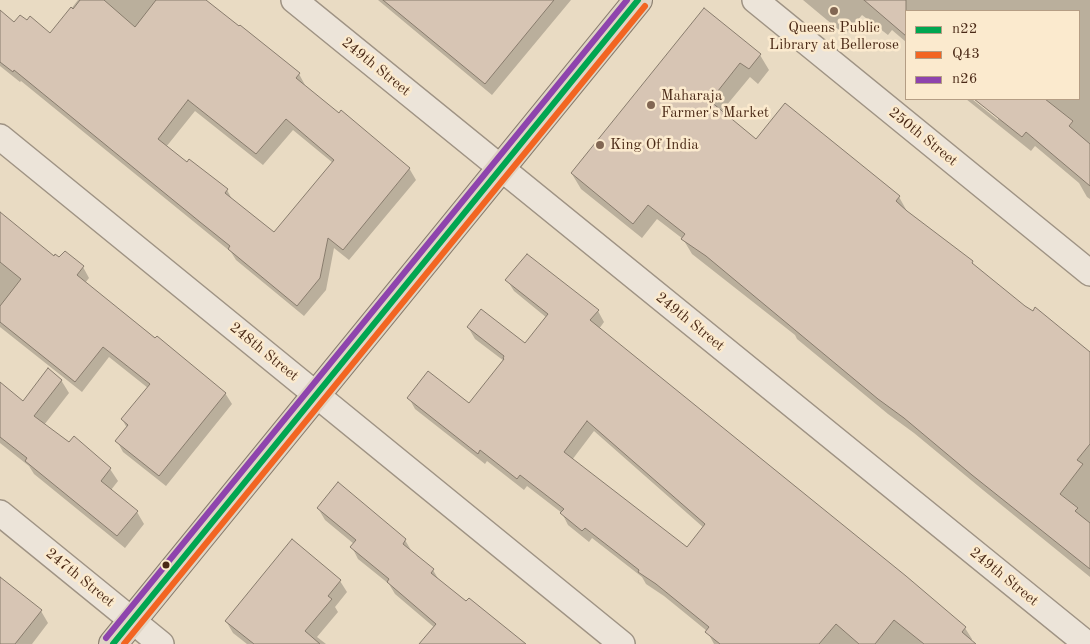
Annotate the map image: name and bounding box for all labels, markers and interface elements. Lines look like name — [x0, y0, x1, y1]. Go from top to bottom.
marker: Queens Public Library at Bellerose — [828, 5, 840, 17]
legend — [905, 10, 1080, 100]
place label: Queens Public Library at Bellerose — [769, 19, 899, 54]
text: n22 — [952, 22, 978, 37]
street label: 249th Street — [338, 34, 414, 100]
text: Q43 — [952, 47, 980, 62]
text: n26 — [952, 72, 978, 87]
place label: Maharaja Farmer's Market — [661, 87, 769, 122]
marker: Maharaja Farmer's Market — [645, 99, 657, 111]
street label: 250th Street — [885, 104, 961, 170]
place label: King Of India — [610, 136, 699, 154]
marker: King Of India — [594, 139, 606, 151]
street label: 249th Street — [652, 289, 728, 355]
street label: 248th Street — [226, 319, 302, 385]
street label: 249th Street — [966, 544, 1042, 610]
street label: 247th Street — [42, 545, 118, 611]
unlabelled marker — [161, 560, 171, 570]

